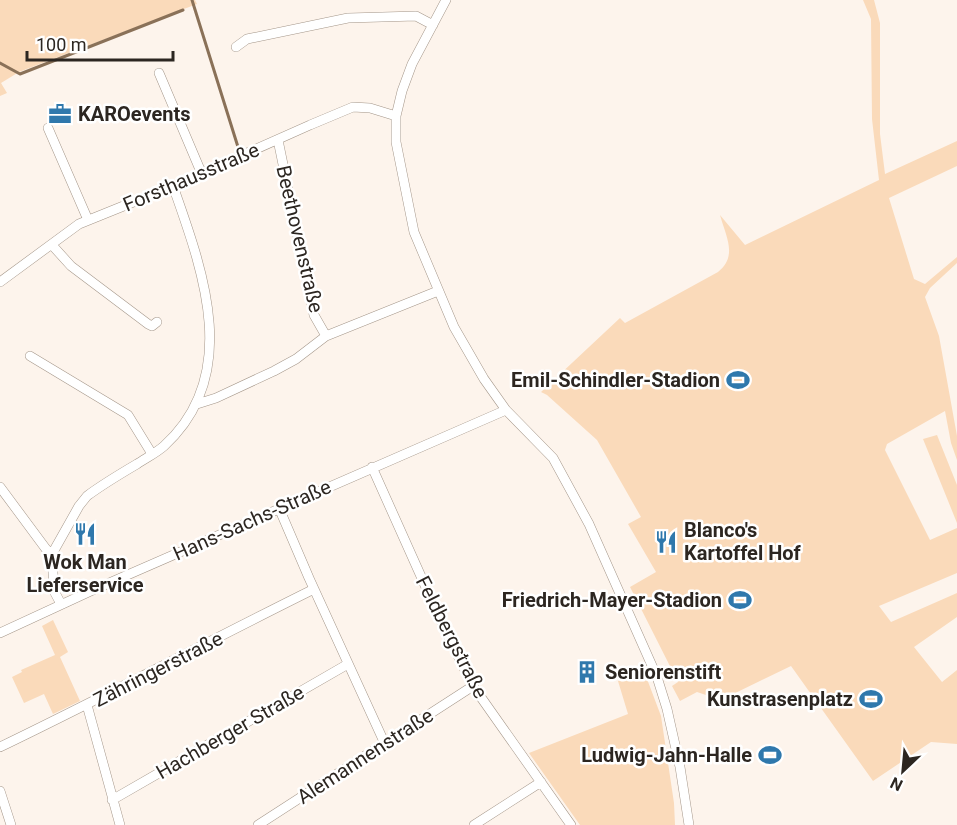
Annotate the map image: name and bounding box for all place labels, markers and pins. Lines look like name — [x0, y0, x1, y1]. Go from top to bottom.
office icon: KAROevents — [47, 101, 73, 127]
place label: KAROevents — [78, 102, 190, 126]
sports icon: Emil-Schindler-Stadion — [725, 367, 751, 393]
place label: Emil-Schindler-Stadion — [511, 368, 720, 392]
place label: Blanco's Kartoffel Hof — [684, 518, 802, 565]
restaurant icon: Wok Man Lieferservice — [72, 521, 98, 547]
restaurant icon: Blanco's Kartoffel Hof — [653, 529, 679, 555]
place label: Wok Man Lieferservice — [26, 550, 144, 597]
sports icon: Friedrich-Mayer-Stadion — [727, 587, 753, 613]
place label: Friedrich-Mayer-Stadion — [502, 588, 722, 612]
building icon: Seniorenstift — [574, 659, 600, 685]
place label: Seniorenstift — [605, 660, 722, 684]
sports icon: Kunstrasenplatz — [858, 686, 884, 712]
place label: Kunstrasenplatz — [707, 687, 853, 711]
sports icon: Ludwig-Jahn-Halle — [757, 742, 783, 768]
place label: Ludwig-Jahn-Halle — [581, 743, 752, 767]

